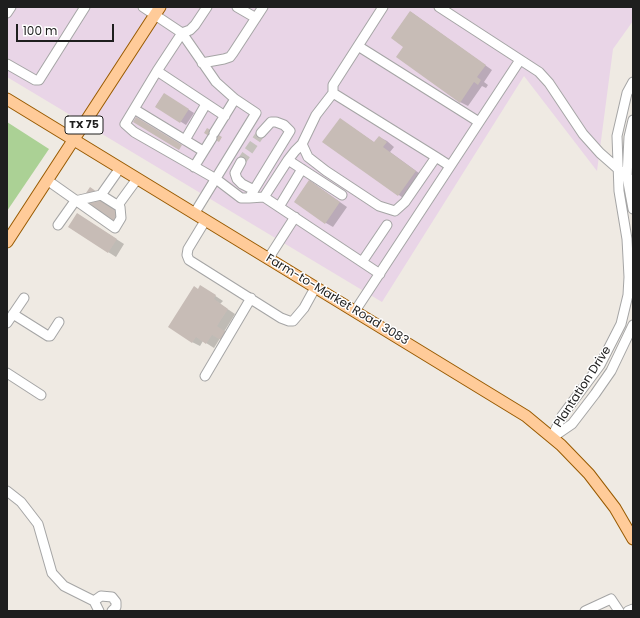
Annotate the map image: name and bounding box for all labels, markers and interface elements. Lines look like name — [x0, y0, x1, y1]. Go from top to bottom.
scale bar — [18, 16, 116, 42]
text: 100 m — [23, 22, 57, 39]
road number: TX 75 — [65, 116, 103, 134]
street label: Farm-to-Market Road 3083 — [263, 252, 411, 348]
street label: Plantation Drive — [551, 344, 615, 430]

